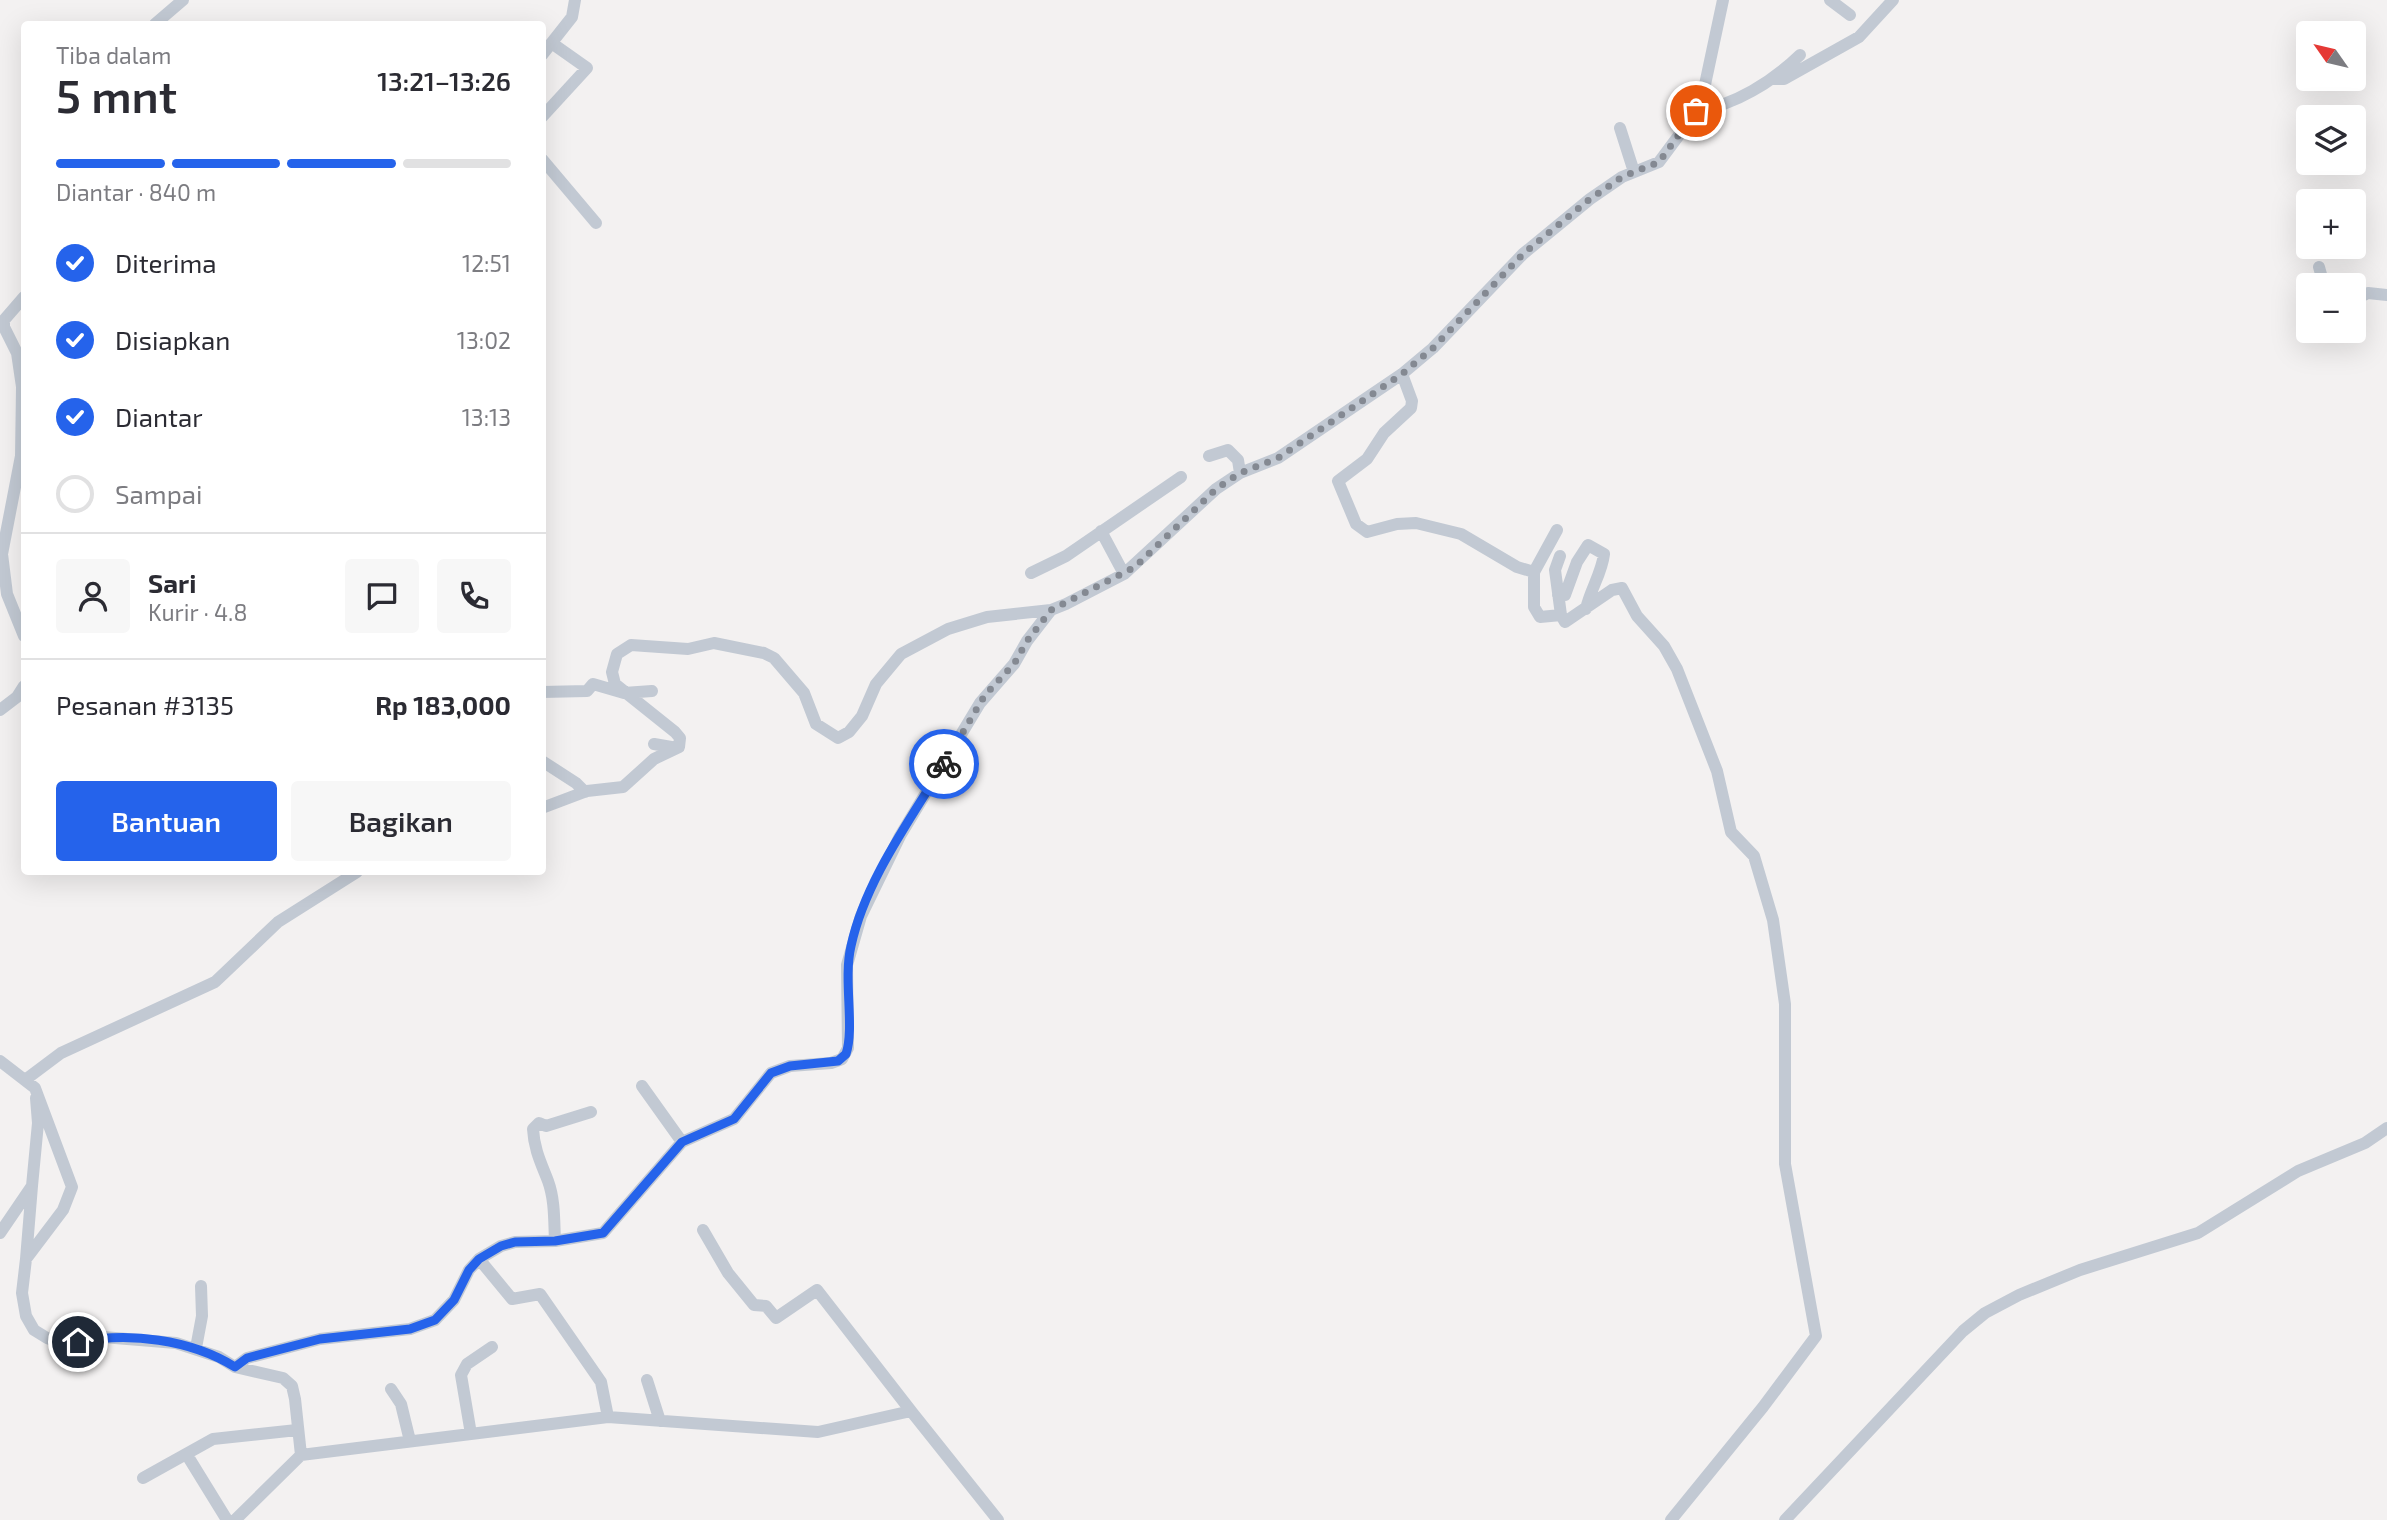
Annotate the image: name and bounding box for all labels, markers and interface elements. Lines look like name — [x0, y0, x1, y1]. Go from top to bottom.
north arrow — [2296, 21, 2366, 91]
map controls — [2296, 21, 2366, 343]
text: Tiba dalam — [56, 41, 171, 69]
text: 13:21–13:26 — [377, 65, 511, 96]
text: 5 mnt — [56, 67, 177, 122]
pin — [1666, 81, 1726, 141]
icon: bag — [1677, 92, 1715, 130]
button: layers — [2296, 105, 2366, 175]
text: Diantar · 840 m — [56, 178, 216, 206]
button: + — [2296, 189, 2366, 259]
icon: check — [56, 244, 94, 282]
text: Diterima — [115, 247, 217, 278]
text: 12:51 — [462, 249, 511, 277]
button: − — [2296, 273, 2366, 343]
icon: check — [56, 321, 94, 359]
text: Disiapkan — [115, 324, 230, 355]
text: 13:02 — [457, 326, 511, 354]
icon: check — [56, 398, 94, 436]
text: Diantar — [115, 401, 203, 432]
text: 13:13 — [462, 403, 511, 431]
text: Sampai — [115, 478, 202, 509]
button: person — [56, 559, 130, 633]
button: chat — [345, 559, 419, 633]
button: phone — [437, 559, 511, 633]
text: Sari — [148, 567, 196, 598]
text: Kurir · 4.8 — [148, 598, 247, 626]
text: Pesanan #3135 — [56, 689, 234, 720]
text: Rp 183,000 — [375, 689, 511, 720]
courier — [909, 729, 979, 799]
icon: bike — [925, 745, 963, 783]
button: Bantuan — [56, 781, 277, 861]
button: Bagikan — [291, 781, 511, 861]
pin — [48, 1312, 108, 1372]
icon: home — [59, 1323, 97, 1361]

